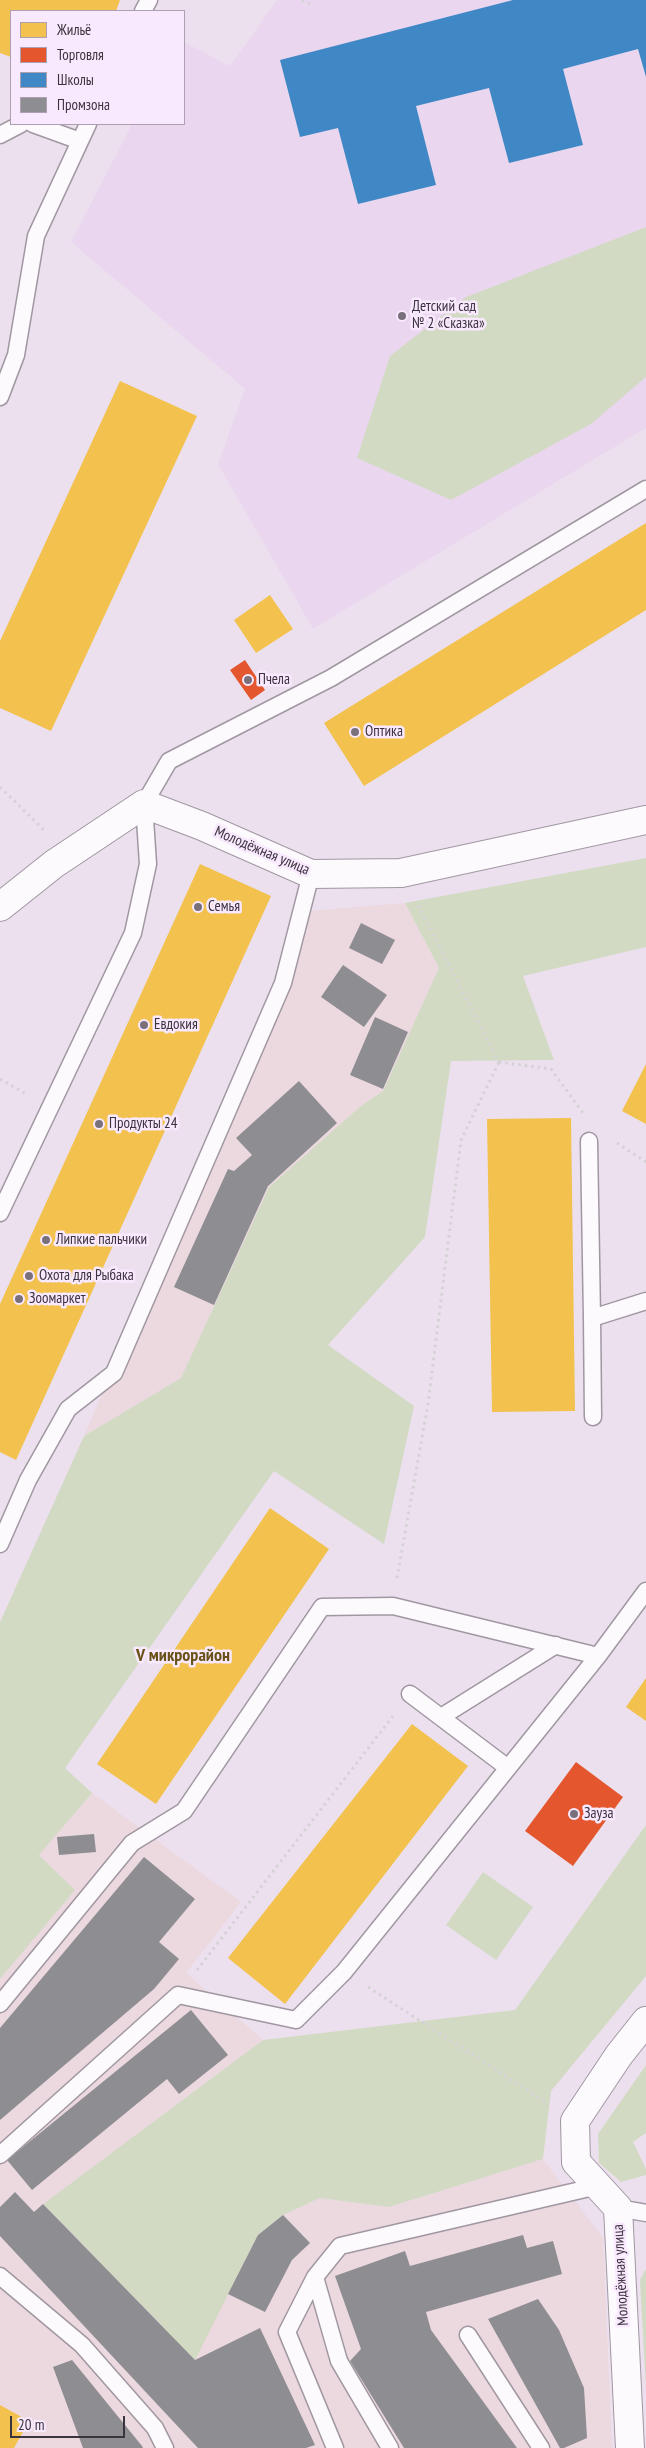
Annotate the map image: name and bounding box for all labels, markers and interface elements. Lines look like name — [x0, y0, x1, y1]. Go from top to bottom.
legend — [10, 10, 185, 125]
text: Жильё — [57, 20, 91, 39]
text: Торговля — [57, 45, 104, 64]
text: Школы — [57, 70, 94, 89]
text: Промзона — [57, 95, 110, 114]
place label: Детский сад № 2 «Сказка» — [412, 298, 485, 333]
marker: Детский сад № 2 «Сказка» — [396, 310, 408, 322]
place label: Пчела — [258, 671, 290, 689]
marker: Пчела — [242, 674, 254, 686]
place label: Оптика — [365, 723, 403, 741]
marker: Оптика — [349, 726, 361, 738]
street label: Молодёжная улица — [212, 823, 312, 879]
place label: Семья — [208, 898, 240, 916]
marker: Семья — [192, 901, 204, 913]
place label: Евдокия — [154, 1016, 198, 1034]
marker: Евдокия — [138, 1019, 150, 1031]
place label: Продукты 24 — [109, 1115, 177, 1133]
marker: Продукты 24 — [93, 1118, 105, 1130]
place label: Липкие пальчики — [56, 1231, 147, 1249]
marker: Липкие пальчики — [40, 1234, 52, 1246]
place label: Охота для Рыбака — [39, 1267, 134, 1285]
marker: Охота для Рыбака — [23, 1270, 35, 1282]
place label: Зоомаркет — [29, 1290, 86, 1308]
marker: Зоомаркет — [13, 1293, 25, 1305]
district label: V микрорайон — [136, 1645, 230, 1667]
place label: Зауза — [584, 1805, 613, 1823]
marker: Зауза — [568, 1808, 580, 1820]
street label: Молодёжная улица — [609, 2224, 633, 2326]
scale bar — [12, 2406, 128, 2438]
text: 20 m — [18, 2415, 44, 2434]

